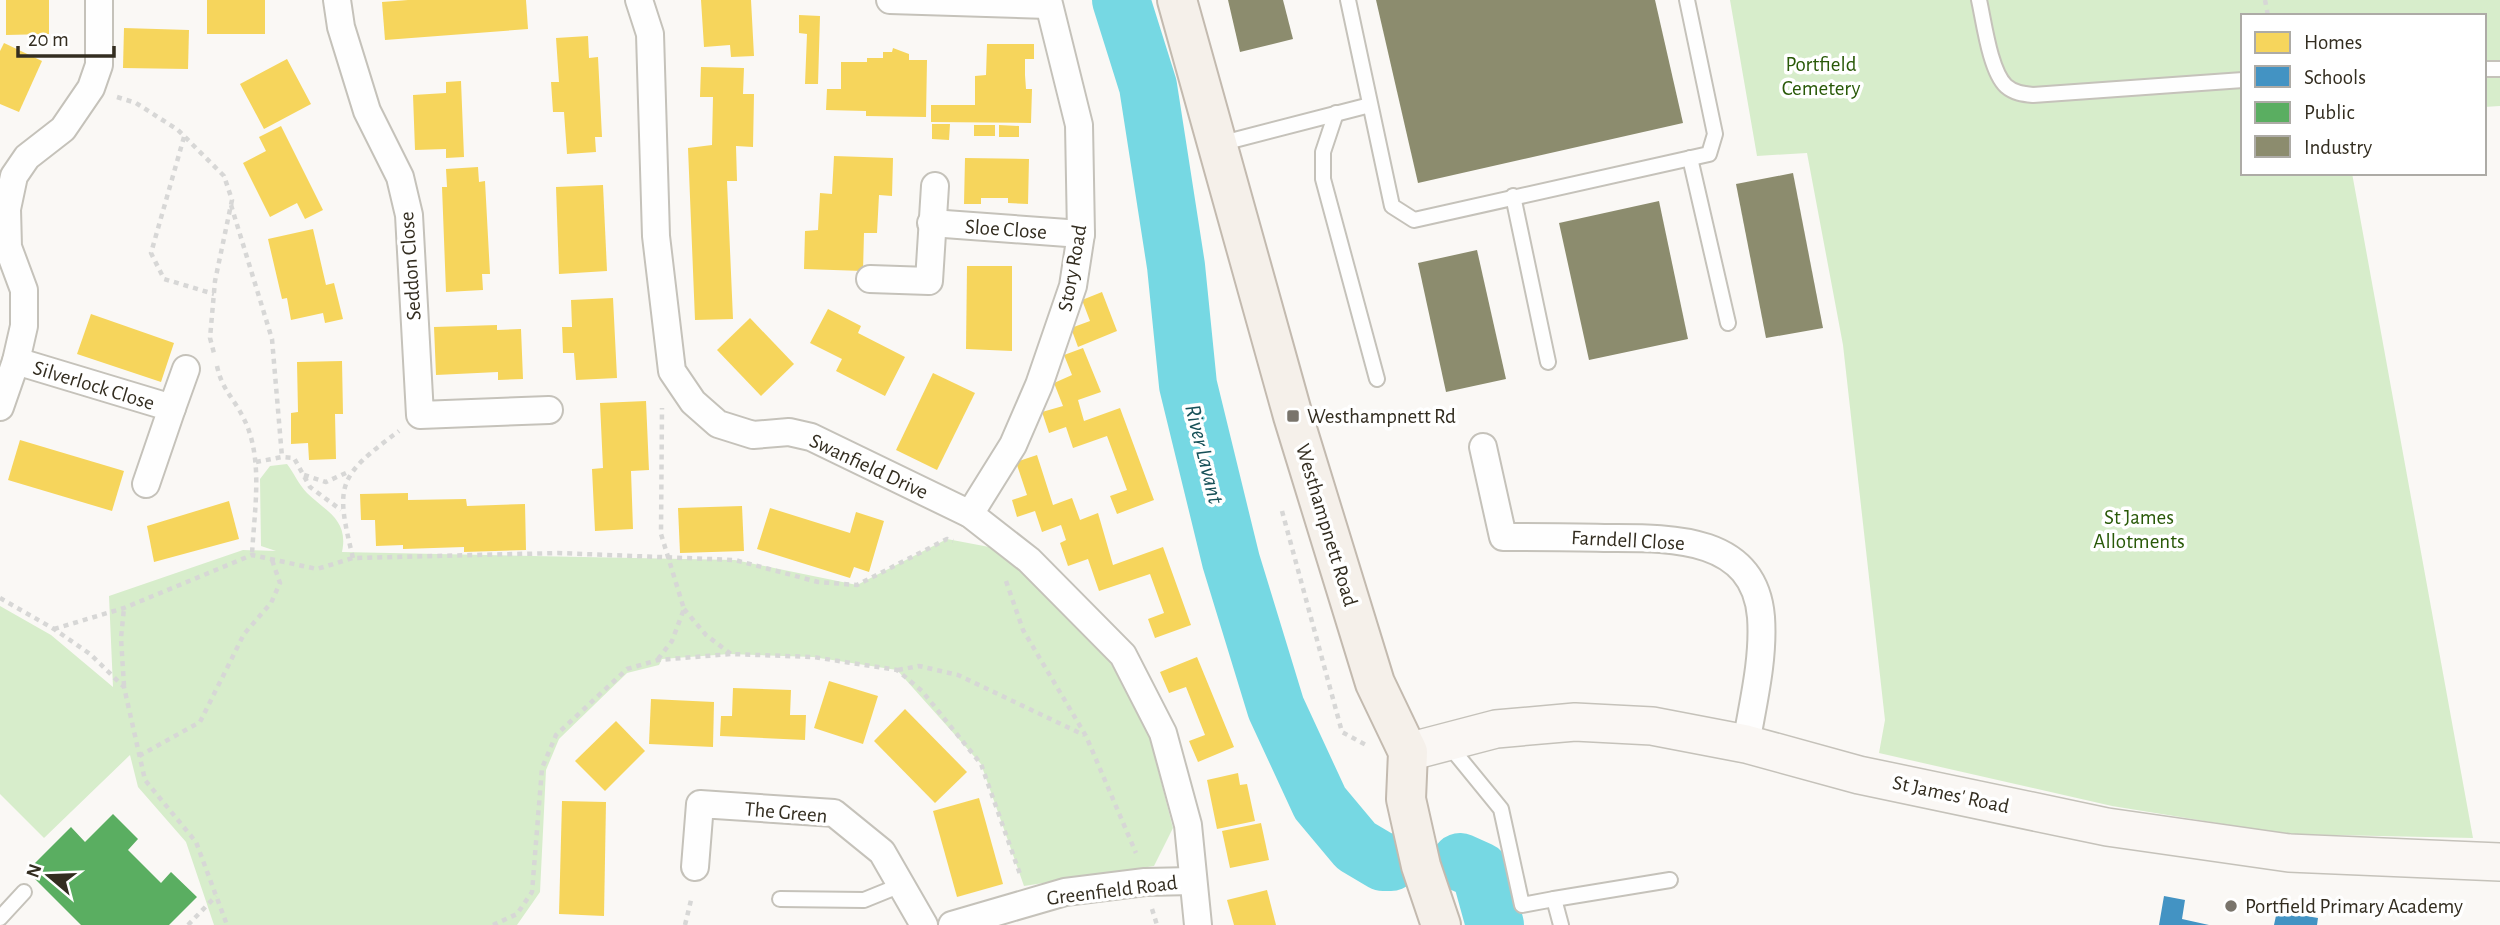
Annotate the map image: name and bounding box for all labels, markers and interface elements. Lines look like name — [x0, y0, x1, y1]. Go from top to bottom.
scale bar — [18, 14, 114, 58]
legend — [2241, 14, 2486, 175]
text: 20 m — [28, 29, 69, 50]
text: Homes — [2304, 32, 2362, 53]
park label: Portfield Cemetery — [1782, 54, 1860, 99]
text: Schools — [2304, 67, 2366, 88]
text: Public — [2304, 102, 2354, 123]
text: Industry — [2304, 137, 2372, 158]
street label: Seddon Close — [396, 211, 425, 321]
street label: Sloe Close — [964, 216, 1048, 243]
street label: Story Road — [1055, 223, 1090, 313]
street label: Silverlock Close — [31, 357, 157, 414]
water label: River Lavant — [1180, 402, 1227, 507]
place label: Westhampnett Rd — [1307, 406, 1456, 427]
marker: Westhampnett Rd — [1285, 408, 1301, 424]
street label: Swanfield Drive — [806, 430, 931, 503]
street label: Westhampnett Road — [1292, 441, 1361, 609]
park label: St James Allotments — [2093, 507, 2185, 552]
street label: Farndell Close — [1571, 527, 1685, 554]
street label: St James' Road — [1891, 772, 2011, 817]
street label: The Green — [744, 798, 828, 827]
north arrow — [14, 841, 84, 911]
text: N — [23, 862, 45, 880]
street label: Greenfield Road — [1045, 872, 1179, 909]
place label: Portfield Primary Academy — [2245, 896, 2463, 917]
marker: Portfield Primary Academy — [2223, 898, 2239, 914]

